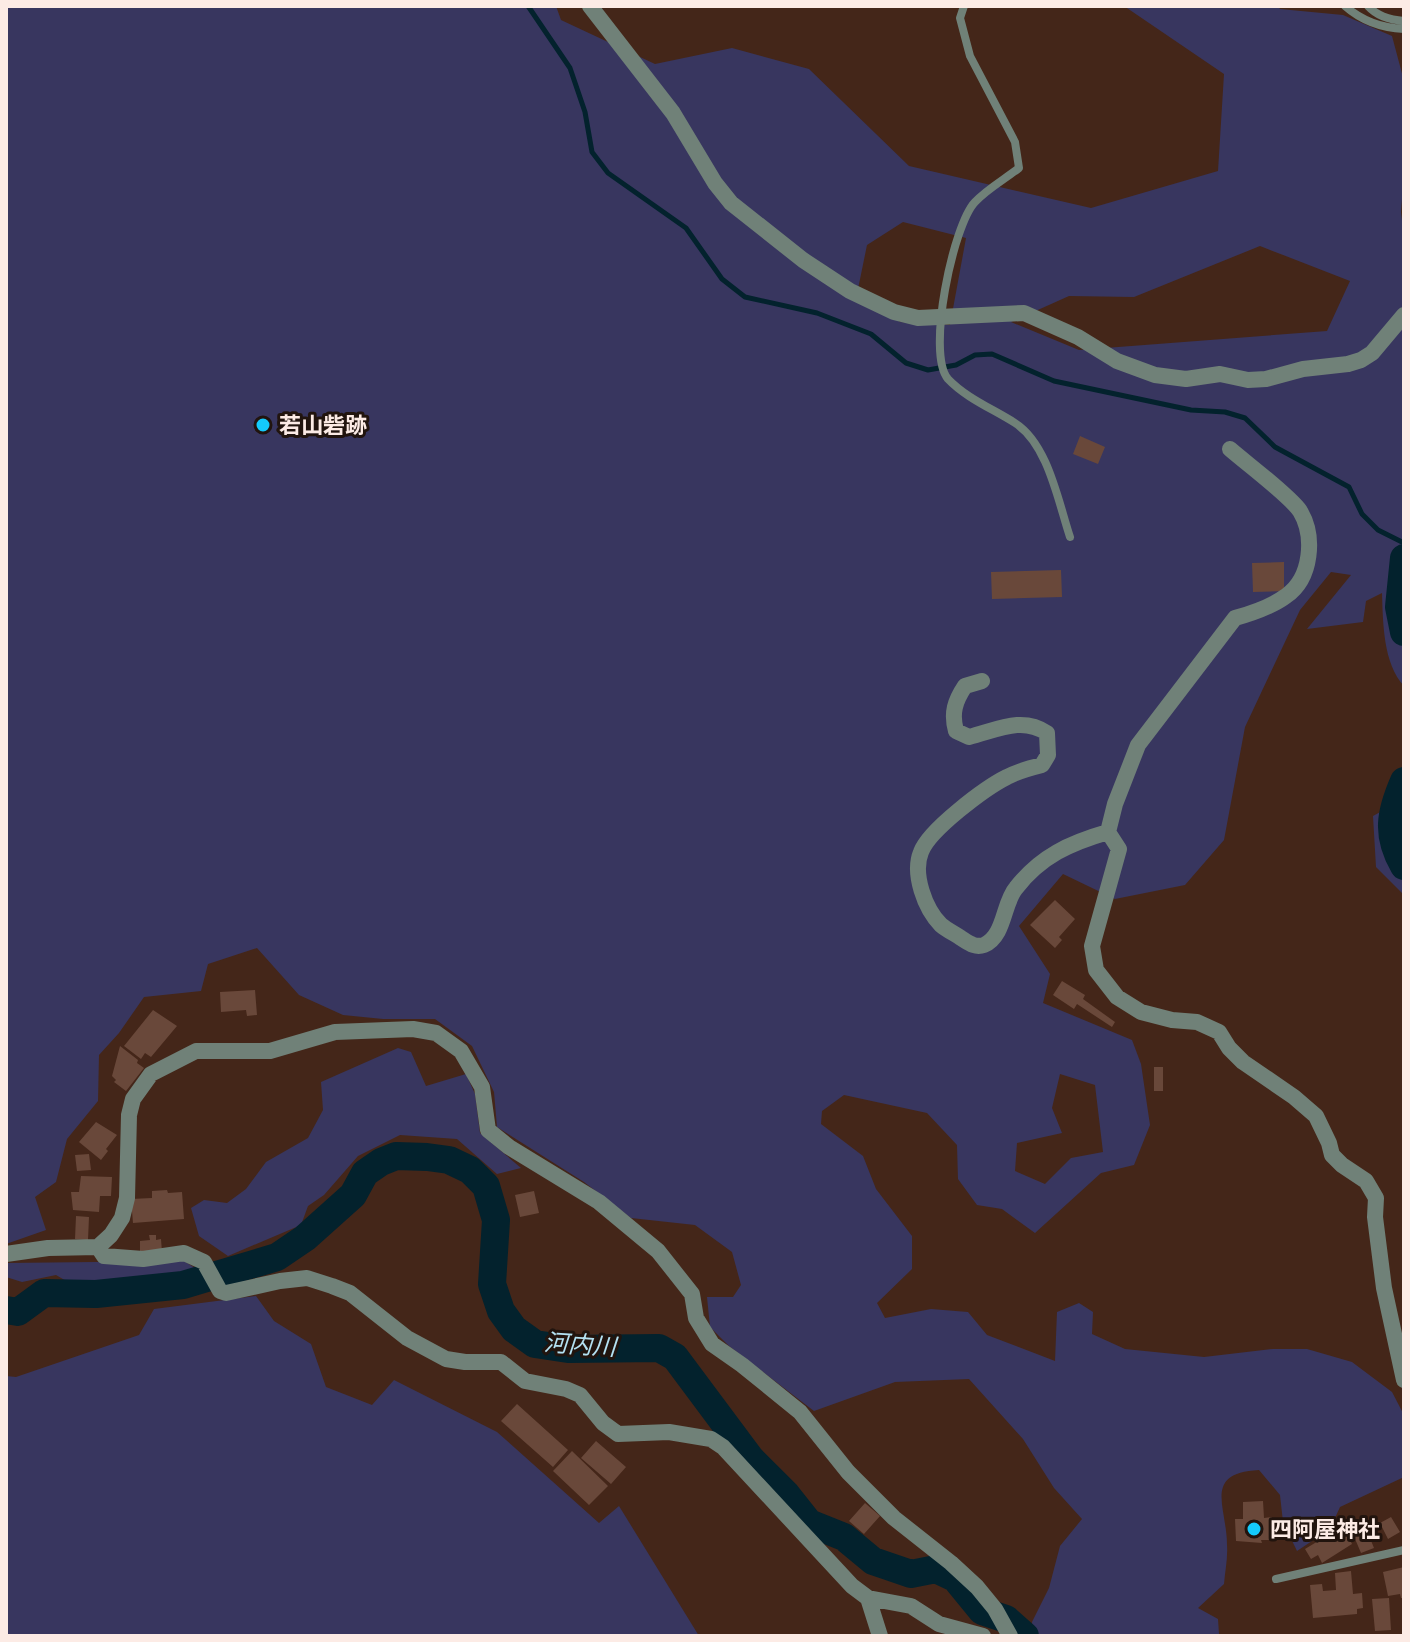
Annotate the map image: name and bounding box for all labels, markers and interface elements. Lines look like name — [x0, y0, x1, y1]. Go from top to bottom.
place label: 若山砦跡 — [279, 412, 367, 439]
marker: 若山砦跡 — [254, 416, 272, 434]
water label: 河内川 — [543, 1328, 620, 1363]
place label: 四阿屋神社 — [1270, 1516, 1380, 1543]
marker: 四阿屋神社 — [1245, 1520, 1263, 1538]

